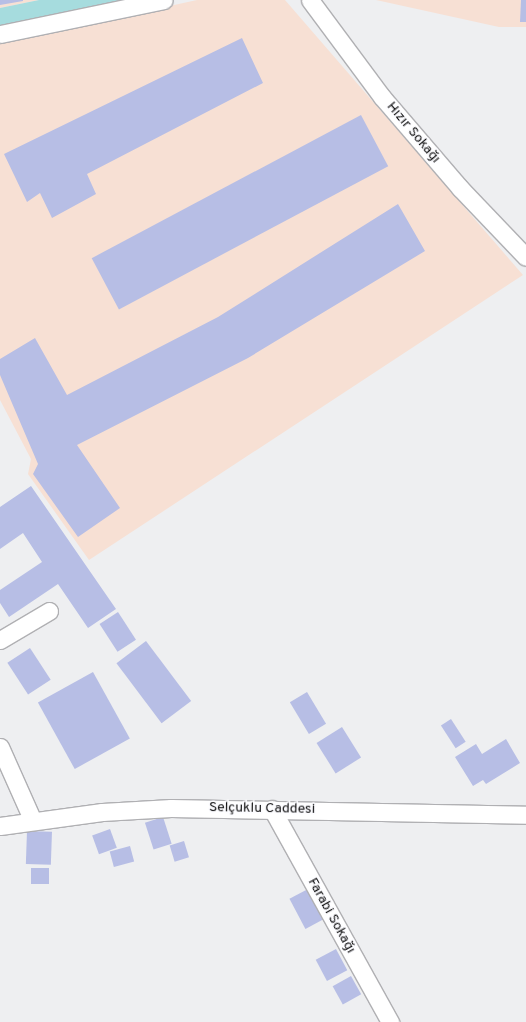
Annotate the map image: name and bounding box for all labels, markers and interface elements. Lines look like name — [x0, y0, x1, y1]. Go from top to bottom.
street label: Hızır Sokağı — [382, 99, 444, 167]
street label: Selçuklu Caddesi — [209, 800, 315, 818]
street label: Farabi Sokağı — [303, 875, 359, 957]

